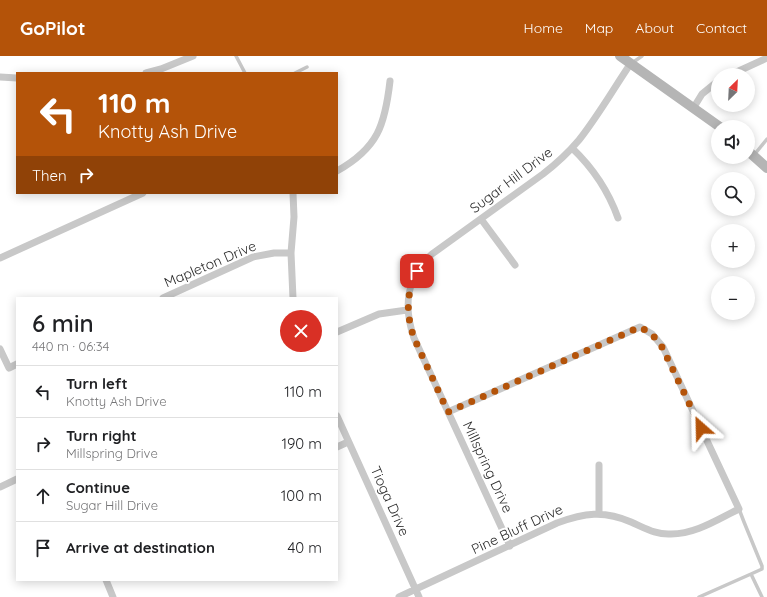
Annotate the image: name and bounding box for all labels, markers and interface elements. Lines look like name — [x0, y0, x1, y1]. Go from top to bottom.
text: GoPilot — [20, 16, 86, 40]
text: Home — [524, 19, 563, 37]
text: Map — [585, 19, 613, 37]
text: About — [635, 19, 674, 37]
text: Contact — [696, 19, 747, 37]
north arrow — [711, 68, 755, 112]
map controls — [711, 68, 755, 320]
text: 110 m — [98, 85, 171, 120]
icon: left — [32, 88, 84, 140]
text: Knotty Ash Drive — [98, 120, 237, 143]
button: sound — [711, 120, 755, 164]
street label: Sugar Hill Drive — [466, 143, 556, 217]
icon: right — [75, 164, 97, 186]
text: Then — [32, 166, 67, 185]
button: search — [711, 172, 755, 216]
button: + — [711, 224, 755, 268]
street label: Mapleton Drive — [161, 236, 259, 291]
pin — [400, 254, 434, 288]
icon: arrive — [406, 260, 428, 282]
button: − — [711, 276, 755, 320]
text: 6 min — [32, 308, 94, 338]
button: close — [280, 310, 322, 352]
text: 440 m · 06:34 — [32, 338, 109, 354]
text: Turn left — [66, 374, 128, 393]
icon: left — [32, 381, 54, 403]
text: 110 m — [284, 382, 322, 401]
text: Knotty Ash Drive — [66, 393, 167, 409]
position arrow — [680, 407, 722, 449]
street label: Millspring Drive — [459, 418, 517, 516]
text: Turn right — [66, 426, 137, 445]
icon: right — [32, 433, 54, 455]
text: 190 m — [281, 434, 322, 453]
text: Millspring Drive — [66, 445, 158, 461]
street label: Tioga Drive — [367, 463, 413, 539]
text: Continue — [66, 478, 130, 497]
icon: ahead — [32, 485, 54, 507]
text: 100 m — [281, 486, 322, 505]
text: Sugar Hill Drive — [66, 497, 158, 513]
street label: Pine Bluff Drive — [468, 500, 566, 558]
icon: arrive — [32, 537, 54, 559]
text: Arrive at destination — [66, 538, 215, 557]
text: 40 m — [287, 538, 322, 557]

